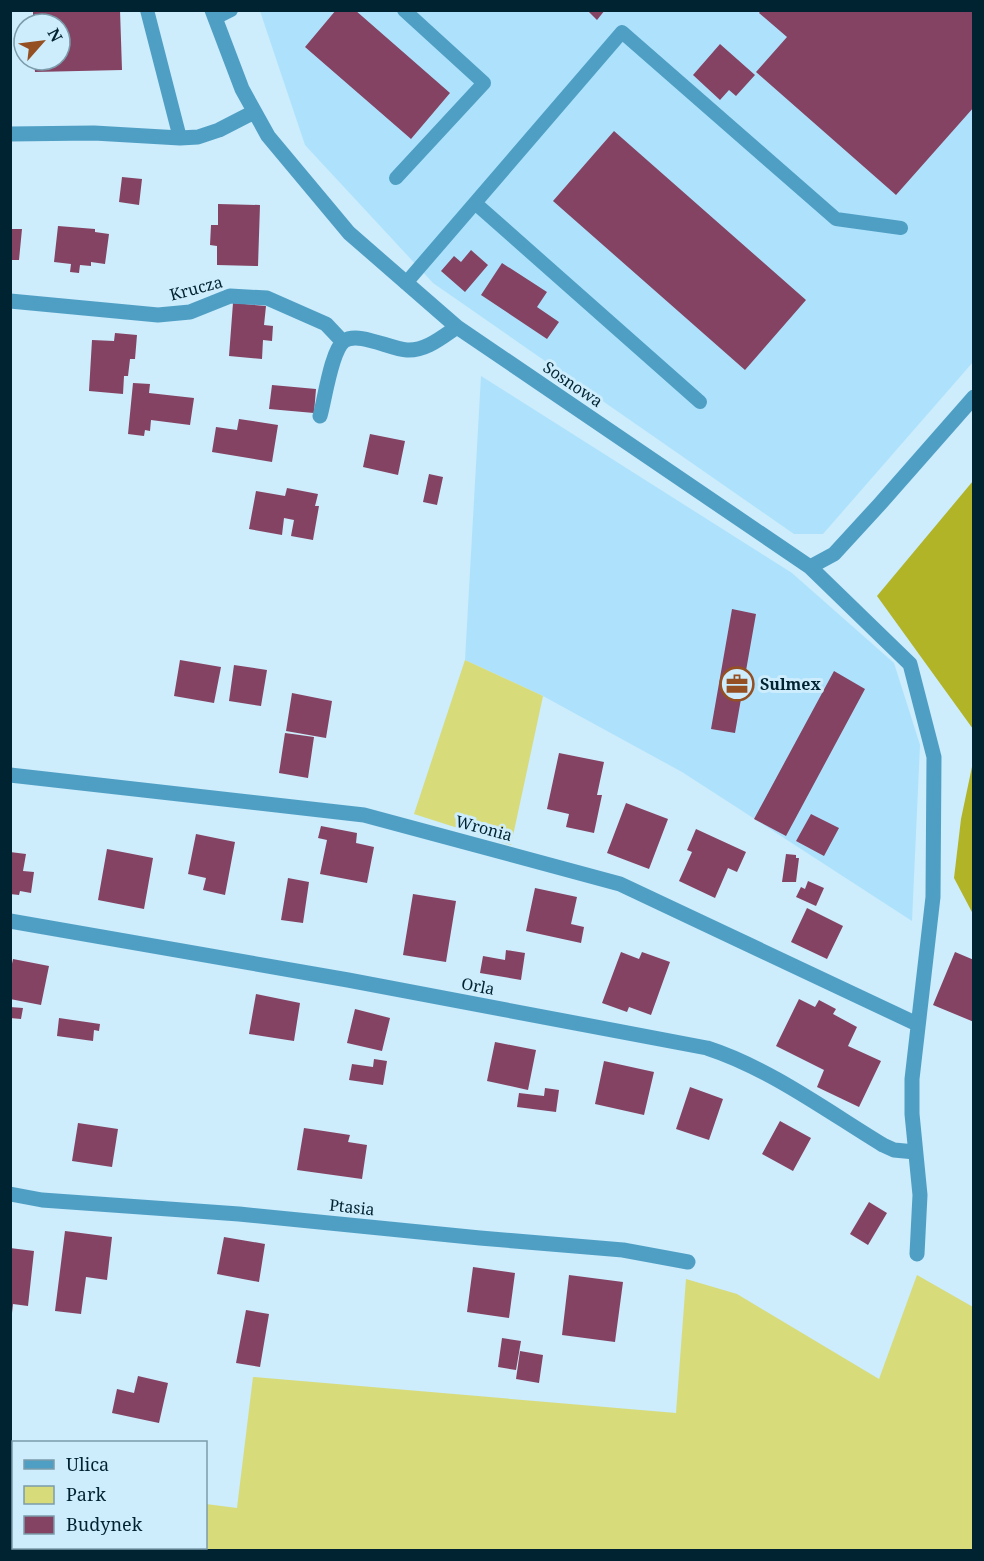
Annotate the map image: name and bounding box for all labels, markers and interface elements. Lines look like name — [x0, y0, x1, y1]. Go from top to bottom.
north arrow — [12, 12, 72, 72]
text: N — [43, 24, 68, 46]
street label: Krucza — [167, 270, 225, 306]
street label: Sosnowa — [539, 356, 607, 412]
office icon: Sulmex — [719, 666, 755, 702]
place label: Sulmex — [760, 673, 821, 695]
street label: Wronia — [453, 810, 515, 846]
street label: Orla — [460, 972, 496, 1000]
street label: Ptasia — [328, 1194, 376, 1220]
legend — [12, 1441, 207, 1549]
text: Ulica — [66, 1452, 109, 1476]
text: Park — [66, 1482, 106, 1506]
text: Budynek — [66, 1512, 143, 1536]

